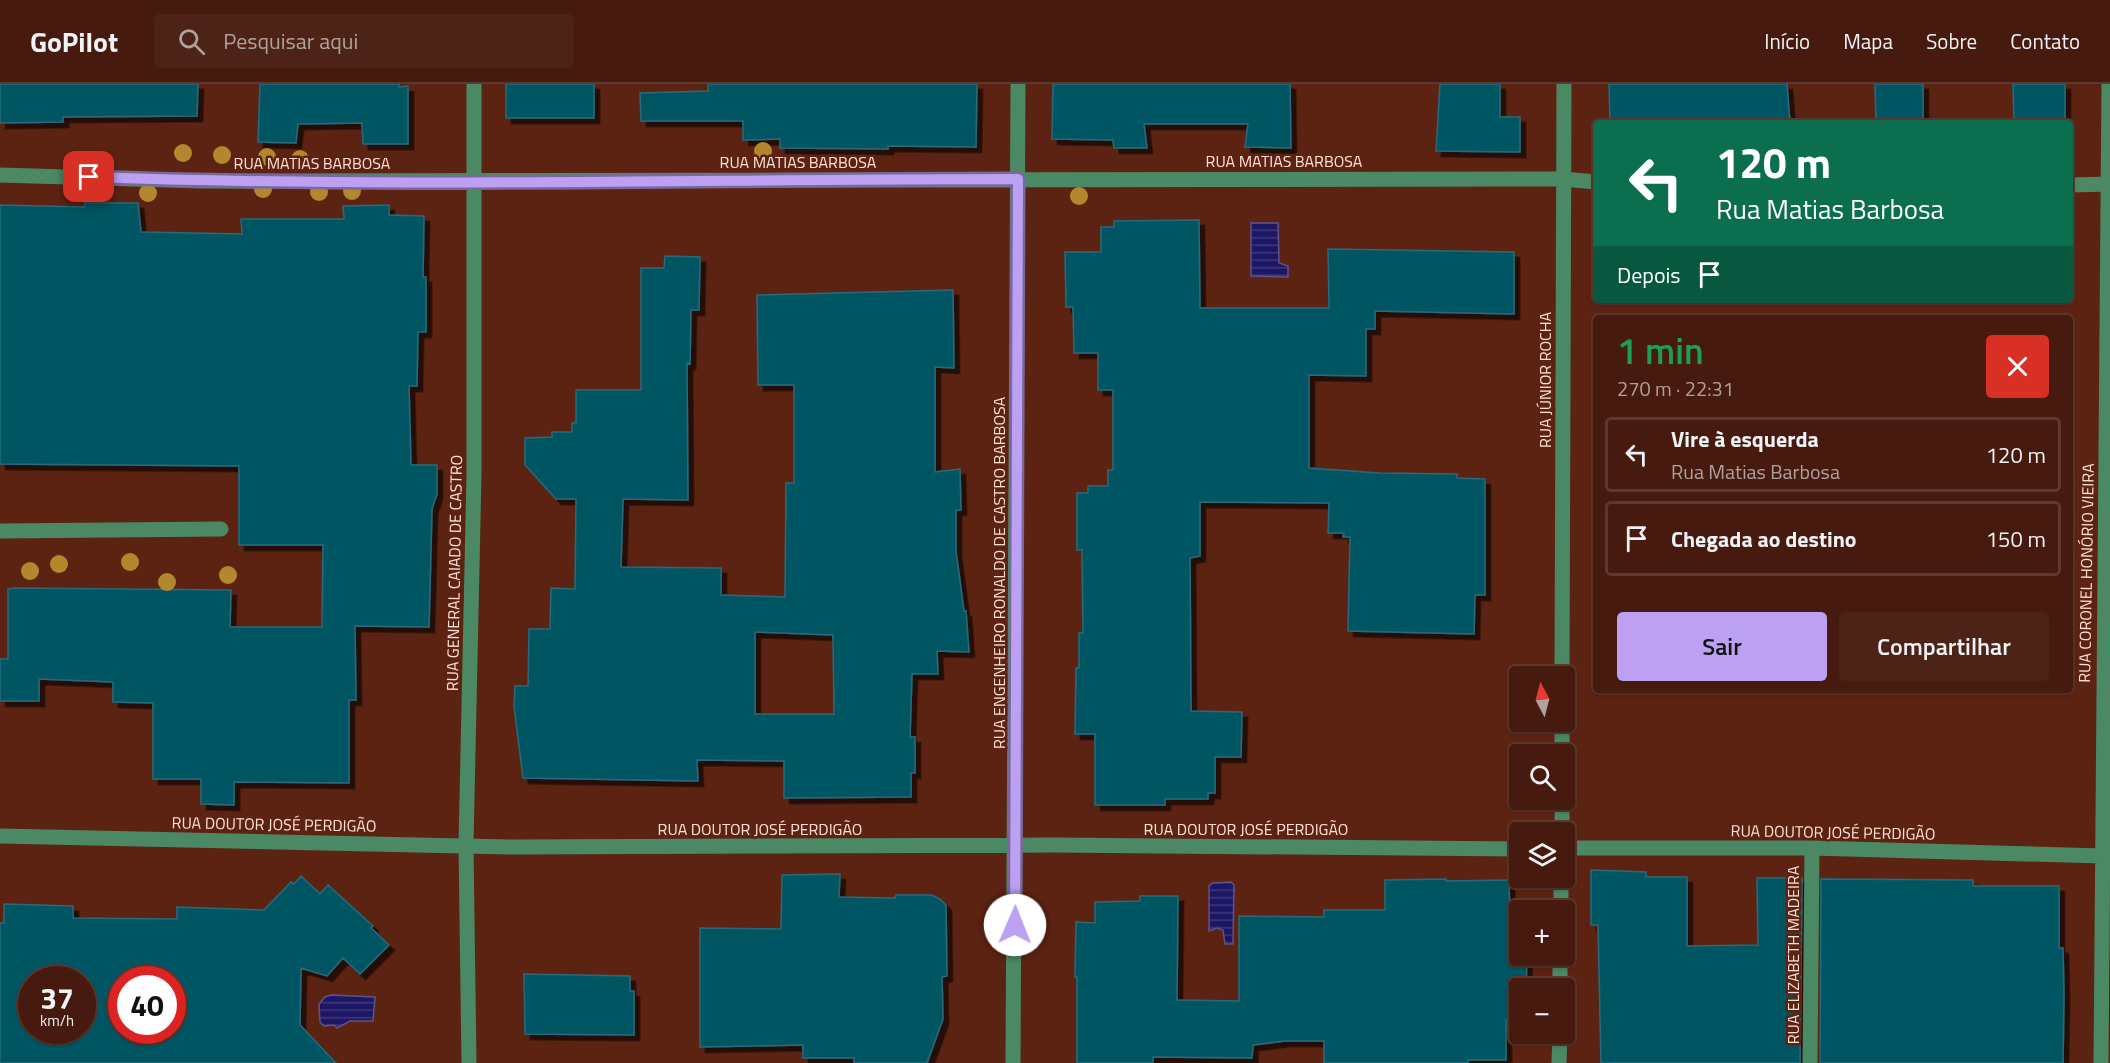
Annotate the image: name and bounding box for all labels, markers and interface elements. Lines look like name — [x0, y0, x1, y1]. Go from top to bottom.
search box — [154, 14, 574, 68]
text: GoPilot — [30, 20, 118, 63]
text: Pesquisar aqui — [223, 24, 358, 58]
icon: search — [175, 25, 208, 58]
text: Início — [1764, 25, 1810, 57]
text: Mapa — [1843, 25, 1893, 57]
text: Sobre — [1926, 25, 1977, 57]
text: Contato — [2010, 25, 2080, 57]
text: 120 m — [1716, 130, 1831, 194]
icon: left — [1617, 144, 1695, 222]
street label: RUA MATIAS BARBOSA — [1206, 149, 1363, 173]
street label: RUA MATIAS BARBOSA — [720, 150, 877, 174]
pin — [63, 151, 114, 202]
street label: RUA MATIAS BARBOSA — [234, 151, 391, 175]
icon: arrive — [72, 160, 105, 193]
text: Rua Matias Barbosa — [1716, 188, 1944, 229]
text: Depois — [1617, 258, 1681, 292]
icon: arrive — [1693, 258, 1726, 291]
street label: RUA JÚNIOR ROCHA — [1533, 311, 1557, 448]
text: 1 min — [1617, 323, 1704, 378]
button: close — [1986, 335, 2049, 398]
text: 270 m · 22:31 — [1617, 373, 1734, 404]
street label: RUA ENGENHEIRO RONALDO DE CASTRO BARBOSA — [987, 397, 1011, 749]
text: Vire à esquerda — [1671, 422, 1819, 456]
icon: left — [1620, 438, 1653, 471]
text: 120 m — [1986, 438, 2046, 472]
street label: RUA GENERAL CAIADO DE CASTRO — [440, 455, 468, 691]
text: Rua Matias Barbosa — [1671, 456, 1840, 487]
street label: RUA CORONEL HONÓRIO VIEIRA — [2072, 463, 2100, 683]
icon: arrive — [1620, 522, 1653, 555]
text: Chegada ao destino — [1671, 522, 1857, 556]
text: 150 m — [1986, 522, 2046, 556]
button: Sair — [1617, 612, 1827, 681]
button: Compartilhar — [1839, 612, 2049, 681]
north arrow — [1509, 666, 1575, 732]
map controls — [1509, 666, 1575, 1044]
button: search — [1509, 744, 1575, 810]
street label: RUA DOUTOR JOSÉ PERDIGÃO — [171, 810, 377, 838]
street label: RUA DOUTOR JOSÉ PERDIGÃO — [658, 817, 862, 841]
street label: RUA DOUTOR JOSÉ PERDIGÃO — [1144, 817, 1348, 841]
street label: RUA DOUTOR JOSÉ PERDIGÃO — [1730, 818, 1936, 846]
button: layers — [1509, 822, 1575, 888]
street label: RUA ELIZABETH MADEIRA — [1781, 865, 1805, 1044]
position arrow — [983, 893, 1047, 957]
button: + — [1509, 900, 1575, 966]
speed limit sign: 40 — [108, 966, 186, 1044]
text: 37 — [40, 975, 74, 1021]
button: − — [1509, 978, 1575, 1044]
text: km/h — [40, 1009, 74, 1032]

